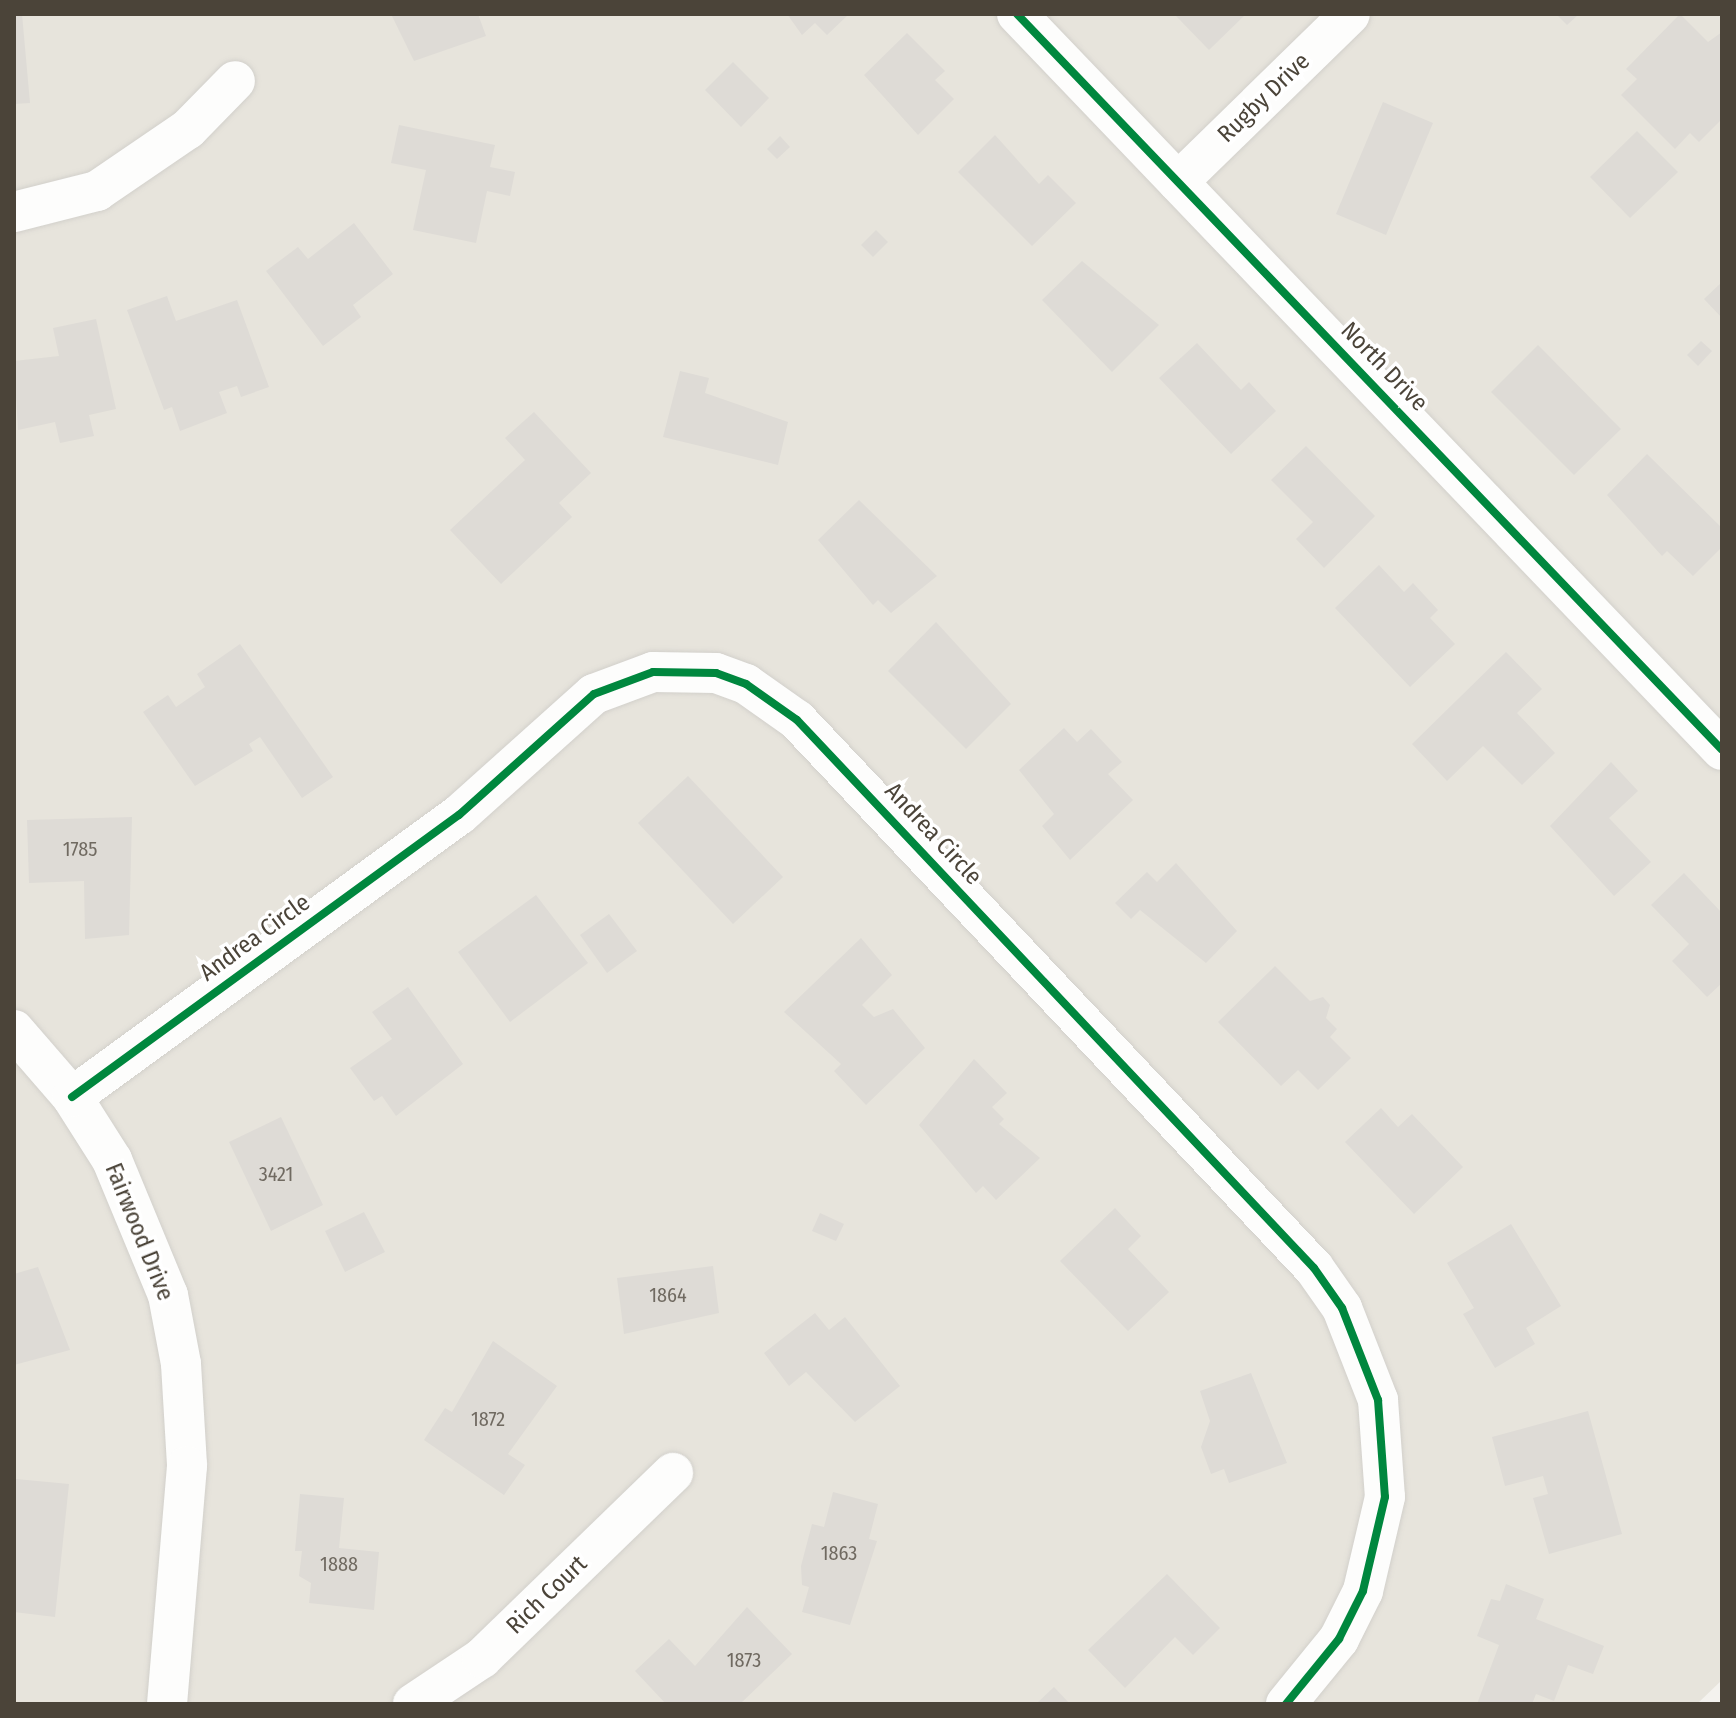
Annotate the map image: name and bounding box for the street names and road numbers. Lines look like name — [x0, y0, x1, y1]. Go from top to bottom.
street label: Rugby Drive — [1212, 47, 1316, 149]
street label: North Drive — [1335, 317, 1433, 417]
street label: Andrea Circle — [878, 777, 988, 891]
street label: Andrea Circle — [194, 888, 316, 988]
street label: Fairwood Drive — [98, 1159, 180, 1305]
street label: Rich Court — [501, 1550, 593, 1640]

